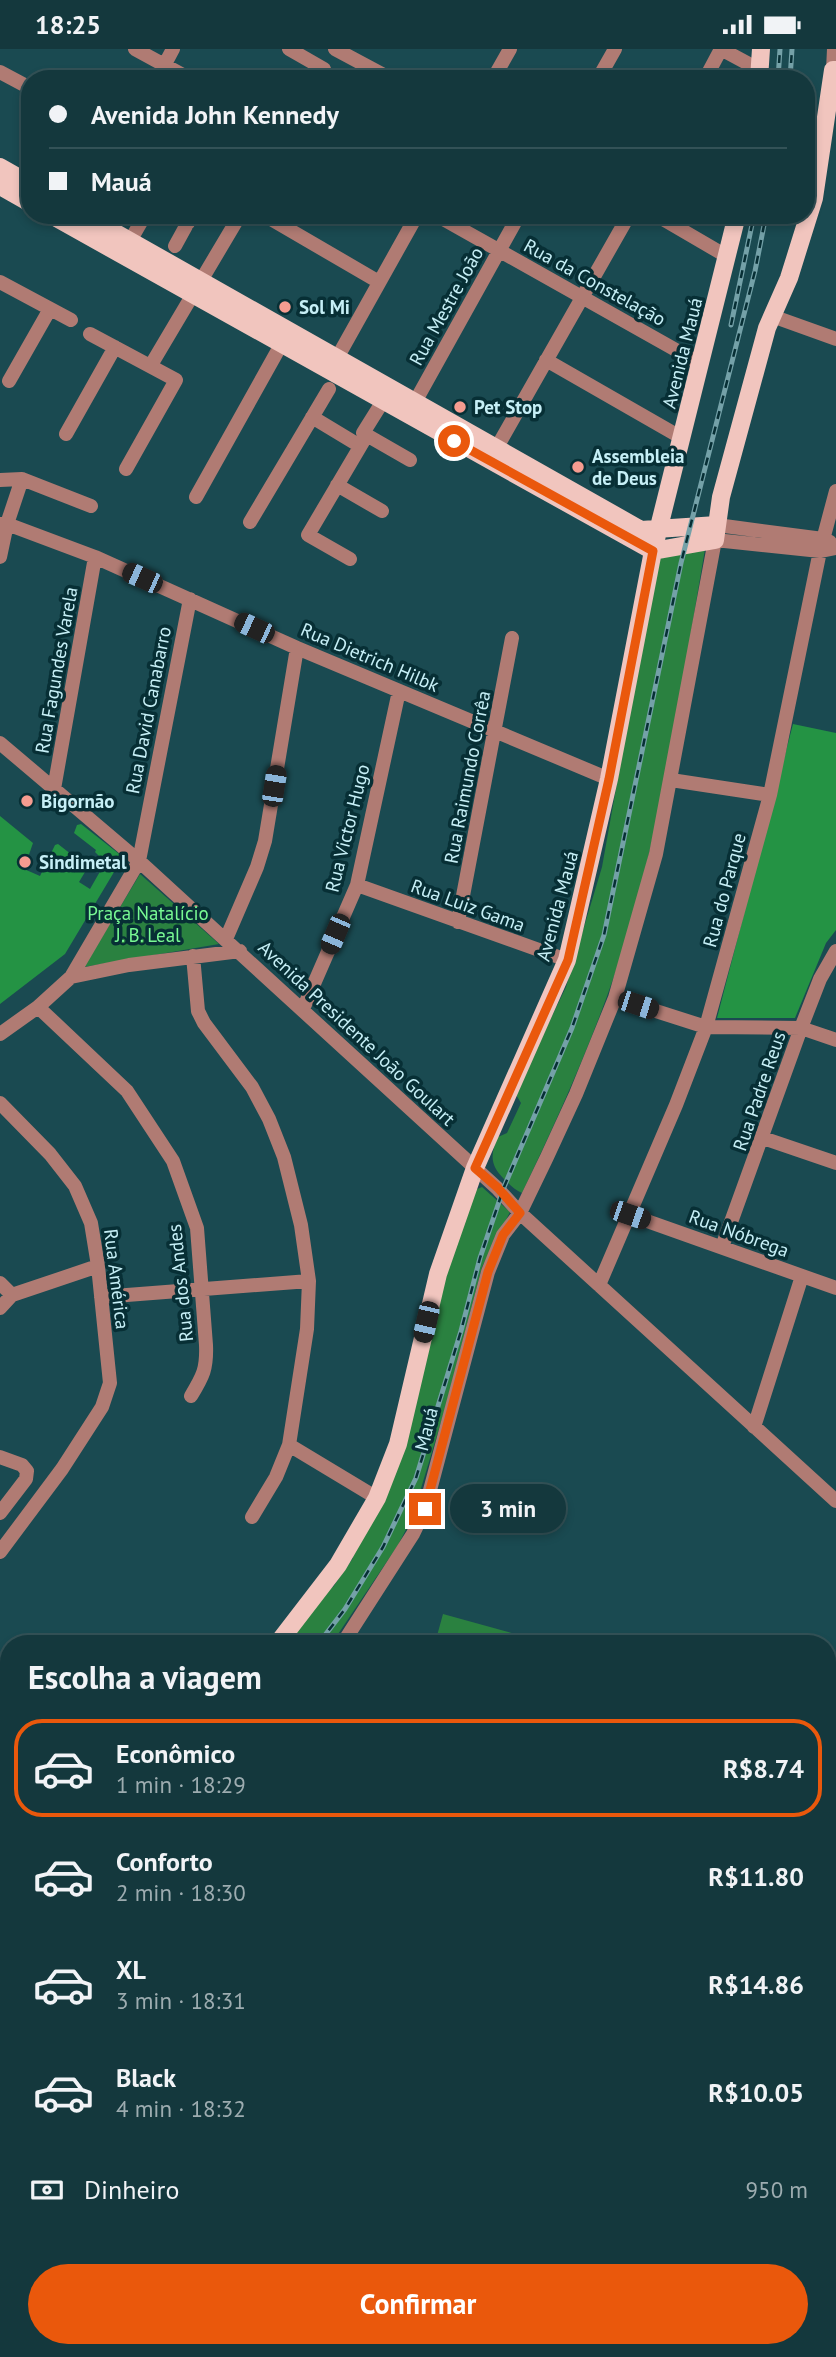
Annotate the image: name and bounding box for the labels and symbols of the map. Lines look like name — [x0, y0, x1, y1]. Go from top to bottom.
street label: Rua da Constelação — [520, 233, 670, 331]
street label: Rua Mestre João — [404, 243, 488, 369]
place label: Sol Mi — [299, 295, 350, 319]
street label: Avenida Mauá — [657, 295, 707, 411]
marker: Sol Mi — [277, 299, 293, 315]
place label: Pet Stop — [474, 395, 542, 419]
marker: Pet Stop — [452, 399, 468, 415]
route start — [438, 425, 470, 457]
place label: Assembleia de Deus — [592, 444, 684, 490]
marker: Assembleia de Deus — [570, 459, 586, 475]
car — [119, 560, 166, 596]
street label: Rua Fagundes Varela — [30, 585, 82, 755]
car — [231, 610, 278, 646]
street label: Rua Dietrich Hilbk — [297, 617, 443, 697]
street label: Rua David Canabarro — [120, 624, 176, 796]
street label: Rua Raimundo Corrêa — [438, 689, 496, 865]
street label: Rua Victor Hugo — [319, 761, 375, 895]
car — [261, 764, 288, 808]
place label: Bigornão — [41, 789, 114, 813]
marker: Bigornão — [19, 793, 35, 809]
street label: Rua do Parque — [697, 830, 751, 950]
street label: Avenida Mauá — [531, 848, 583, 964]
place label: Sindimetal — [39, 850, 127, 874]
marker: Sindimetal — [17, 854, 33, 870]
street label: Rua Luiz Gama — [408, 873, 528, 937]
park label: Praça Natalício J. B. Leal — [87, 901, 209, 947]
car — [318, 911, 353, 957]
street label: Avenida Presidente João Goulart — [254, 935, 461, 1131]
car — [615, 989, 662, 1021]
street label: Rua Padre Reus — [727, 1028, 791, 1154]
car — [607, 1198, 654, 1232]
street label: Rua Nóbrega — [686, 1204, 792, 1262]
street label: Rua dos Andes — [162, 1223, 198, 1343]
street label: Rua América — [99, 1227, 135, 1331]
car — [412, 1299, 441, 1345]
street label: Mauá — [409, 1405, 443, 1453]
callout: 3 min — [450, 1485, 565, 1533]
route end — [409, 1493, 441, 1525]

